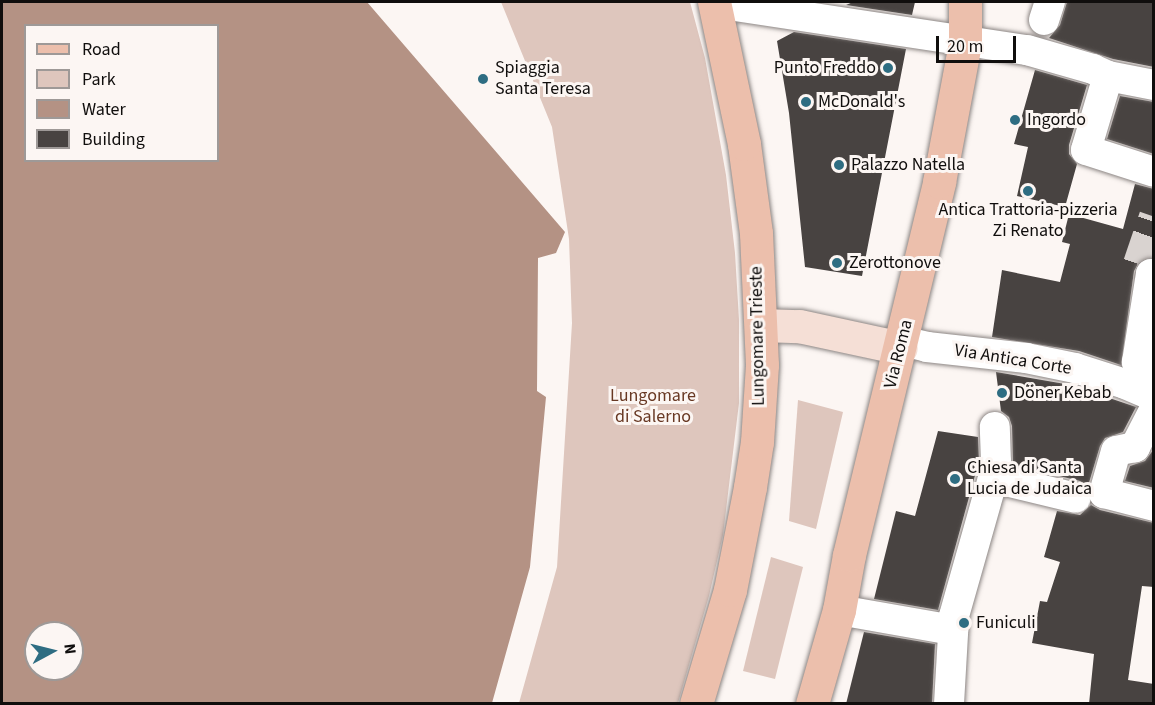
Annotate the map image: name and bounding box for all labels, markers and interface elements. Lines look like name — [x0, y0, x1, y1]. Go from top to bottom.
legend — [24, 24, 219, 162]
scale bar — [939, 24, 1018, 62]
text: 20 m — [947, 34, 983, 59]
text: Road — [82, 37, 121, 62]
place label: Punto Freddo — [774, 57, 876, 79]
place label: Spiaggia Santa Teresa — [495, 58, 591, 100]
marker: Punto Freddo — [881, 61, 895, 75]
text: Park — [82, 67, 116, 92]
marker: Spiaggia Santa Teresa — [476, 72, 490, 86]
place label: McDonald's — [818, 91, 905, 113]
marker: McDonald's — [799, 95, 813, 109]
text: Water — [82, 97, 126, 122]
place label: Ingordo — [1027, 109, 1086, 131]
marker: Ingordo — [1008, 113, 1022, 127]
text: Building — [82, 127, 145, 152]
place label: Palazzo Natella — [851, 154, 965, 176]
marker: Palazzo Natella — [832, 158, 846, 172]
marker: Antica Trattoria-pizzeria Zi Renato — [1021, 184, 1035, 198]
place label: Antica Trattoria-pizzeria Zi Renato — [938, 200, 1118, 242]
place label: Zerottonove — [849, 252, 941, 274]
marker: Zerottonove — [830, 256, 844, 270]
street label: Lungomare Trieste — [746, 266, 770, 406]
street label: Via Roma — [880, 317, 918, 391]
street label: Via Antica Corte — [953, 340, 1073, 380]
place label: Döner Kebab — [1014, 382, 1111, 404]
park label: Lungomare di Salerno — [610, 386, 696, 428]
marker: Döner Kebab — [995, 386, 1009, 400]
place label: Chiesa di Santa Lucia de Judaica — [967, 458, 1092, 500]
marker: Chiesa di Santa Lucia de Judaica — [948, 472, 962, 486]
place label: Funiculi — [976, 612, 1036, 634]
marker: Funiculi — [957, 616, 971, 630]
north arrow — [24, 621, 84, 681]
text: N — [58, 642, 81, 656]

